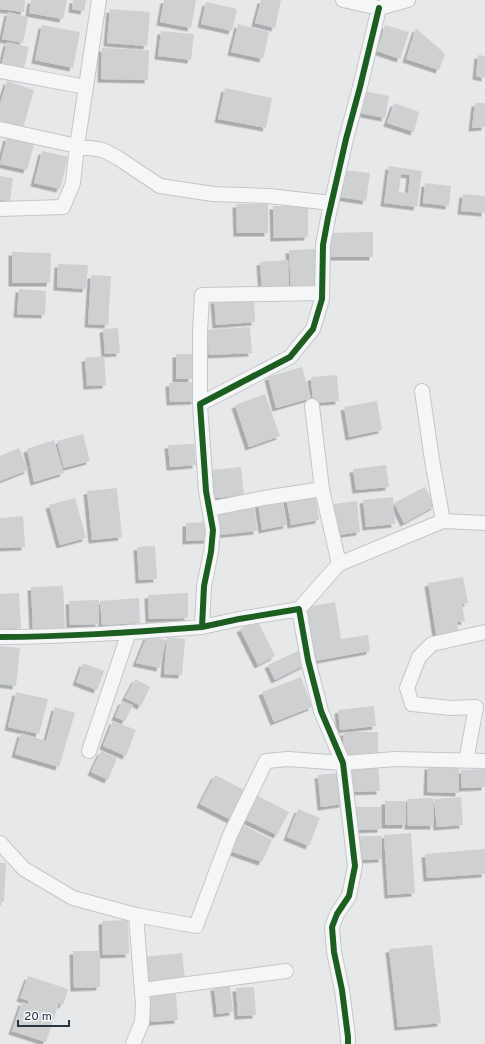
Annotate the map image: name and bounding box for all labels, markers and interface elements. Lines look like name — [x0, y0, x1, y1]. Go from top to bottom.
scale bar — [18, 1002, 69, 1028]
text: 20 m — [24, 1009, 52, 1025]

